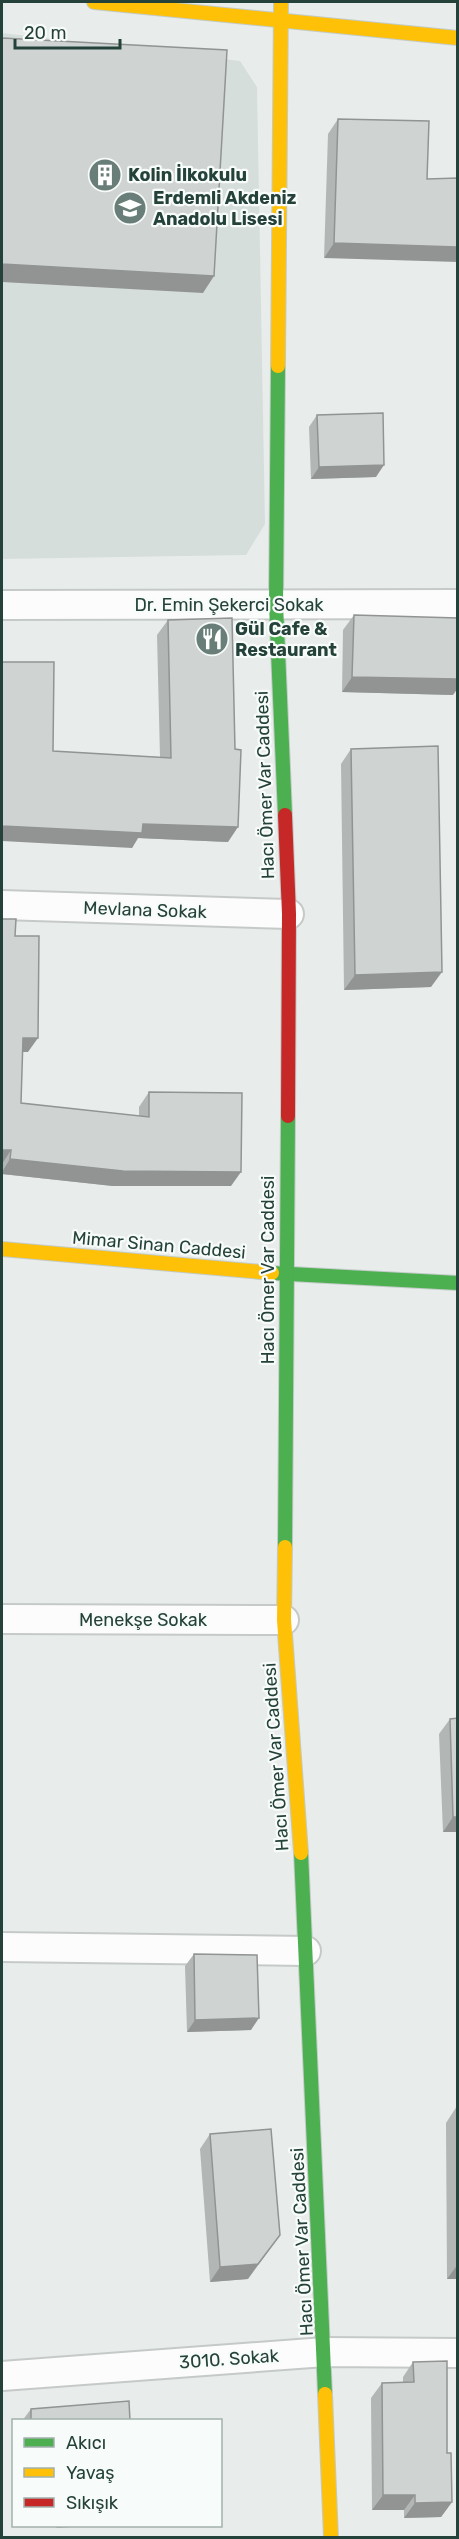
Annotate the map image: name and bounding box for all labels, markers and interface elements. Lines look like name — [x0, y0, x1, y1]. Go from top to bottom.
scale bar — [15, 12, 120, 50]
text: 20 m — [24, 22, 66, 44]
building icon: Kolin İlkokulu — [87, 157, 123, 193]
place label: Kolin İlkokulu — [128, 164, 247, 186]
place label: Erdemli Akdeniz Anadolu Lisesi — [153, 187, 297, 230]
school or university icon: Erdemli Akdeniz Anadolu Lisesi — [112, 190, 148, 226]
street label: Dr. Emin Şekerci Sokak — [134, 594, 324, 616]
place label: Gül Cafe & Restaurant — [235, 618, 337, 661]
restaurant icon: Gül Cafe & Restaurant — [194, 621, 230, 657]
street label: Hacı Ömer Var Caddesi — [251, 690, 279, 880]
street label: Mevlana Sokak — [83, 897, 208, 923]
street label: Hacı Ömer Var Caddesi — [257, 1176, 279, 1364]
street label: Mimar Sinan Caddesi — [71, 1226, 247, 1264]
street label: Menekşe Sokak — [79, 1609, 208, 1631]
street label: Hacı Ömer Var Caddesi — [258, 1662, 294, 1852]
street label: Hacı Ömer Var Caddesi — [286, 2147, 318, 2337]
street label: 3010. Sokak — [178, 2344, 280, 2373]
legend — [12, 2419, 222, 2527]
text: Akıcı — [66, 2432, 106, 2454]
text: Yavaş — [66, 2462, 114, 2484]
text: Sıkışık — [66, 2492, 119, 2514]

